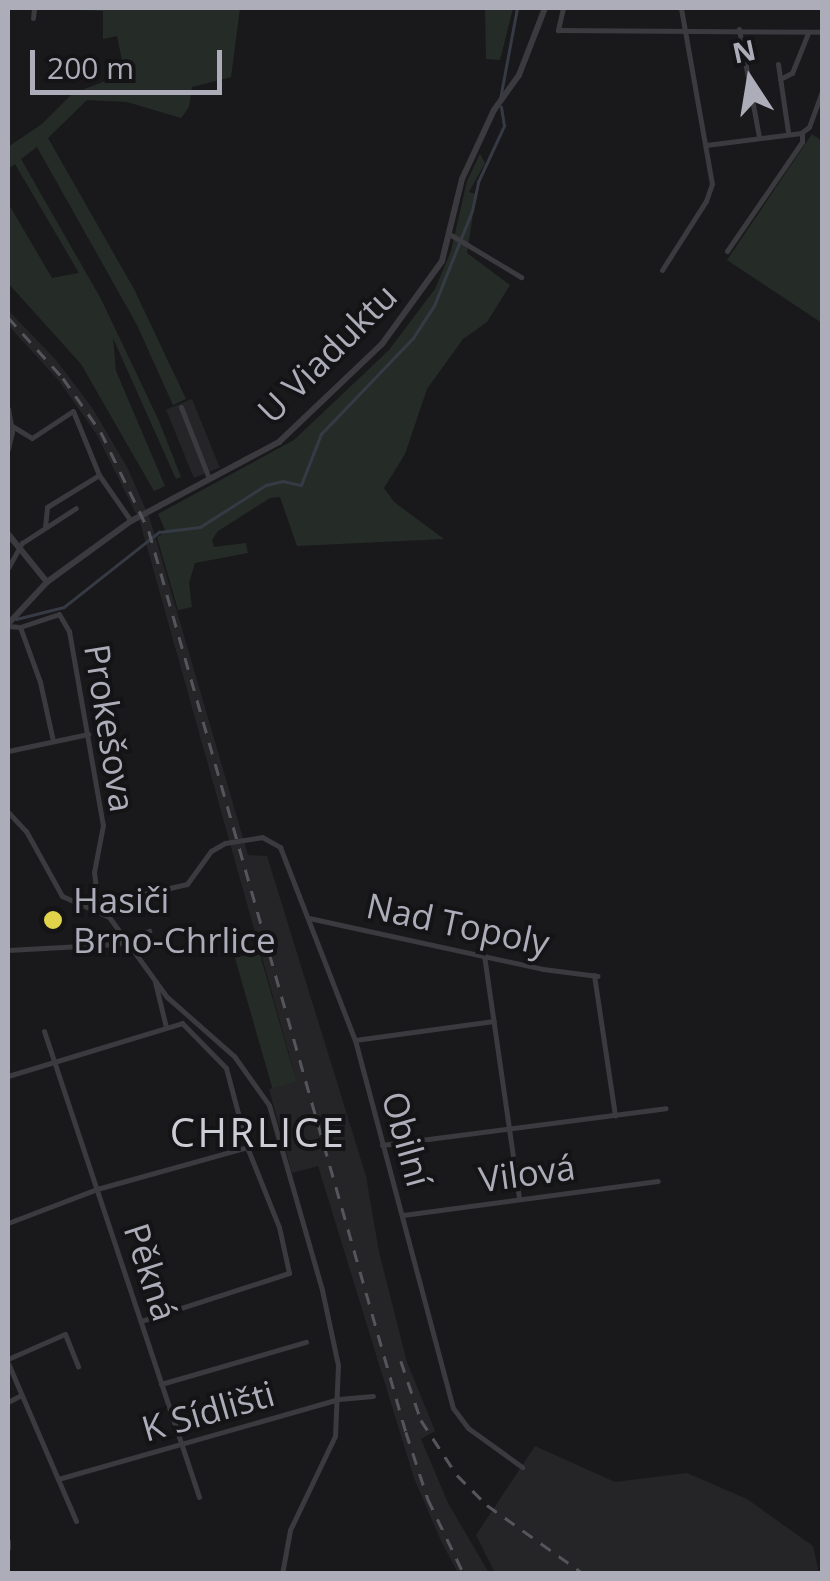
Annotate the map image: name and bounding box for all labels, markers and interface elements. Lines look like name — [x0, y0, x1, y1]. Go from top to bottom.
scale bar — [35, 30, 228, 92]
north arrow — [700, 30, 800, 130]
text: N — [729, 30, 759, 72]
text: 200 m — [47, 47, 134, 88]
street label: U Viaduktu — [249, 275, 405, 431]
street label: Prokešova — [76, 641, 144, 815]
place label: Hasiči Brno-Chrlice — [73, 879, 276, 961]
street label: Nad Topoly — [363, 884, 553, 964]
marker: Hasiči Brno-Chrlice — [42, 909, 64, 931]
street label: Obilní — [373, 1087, 441, 1191]
district label: CHRLICE — [170, 1108, 346, 1156]
street label: Vilová — [476, 1145, 578, 1201]
street label: Pěkná — [116, 1218, 186, 1326]
street label: K Sídlišti — [137, 1372, 279, 1450]

